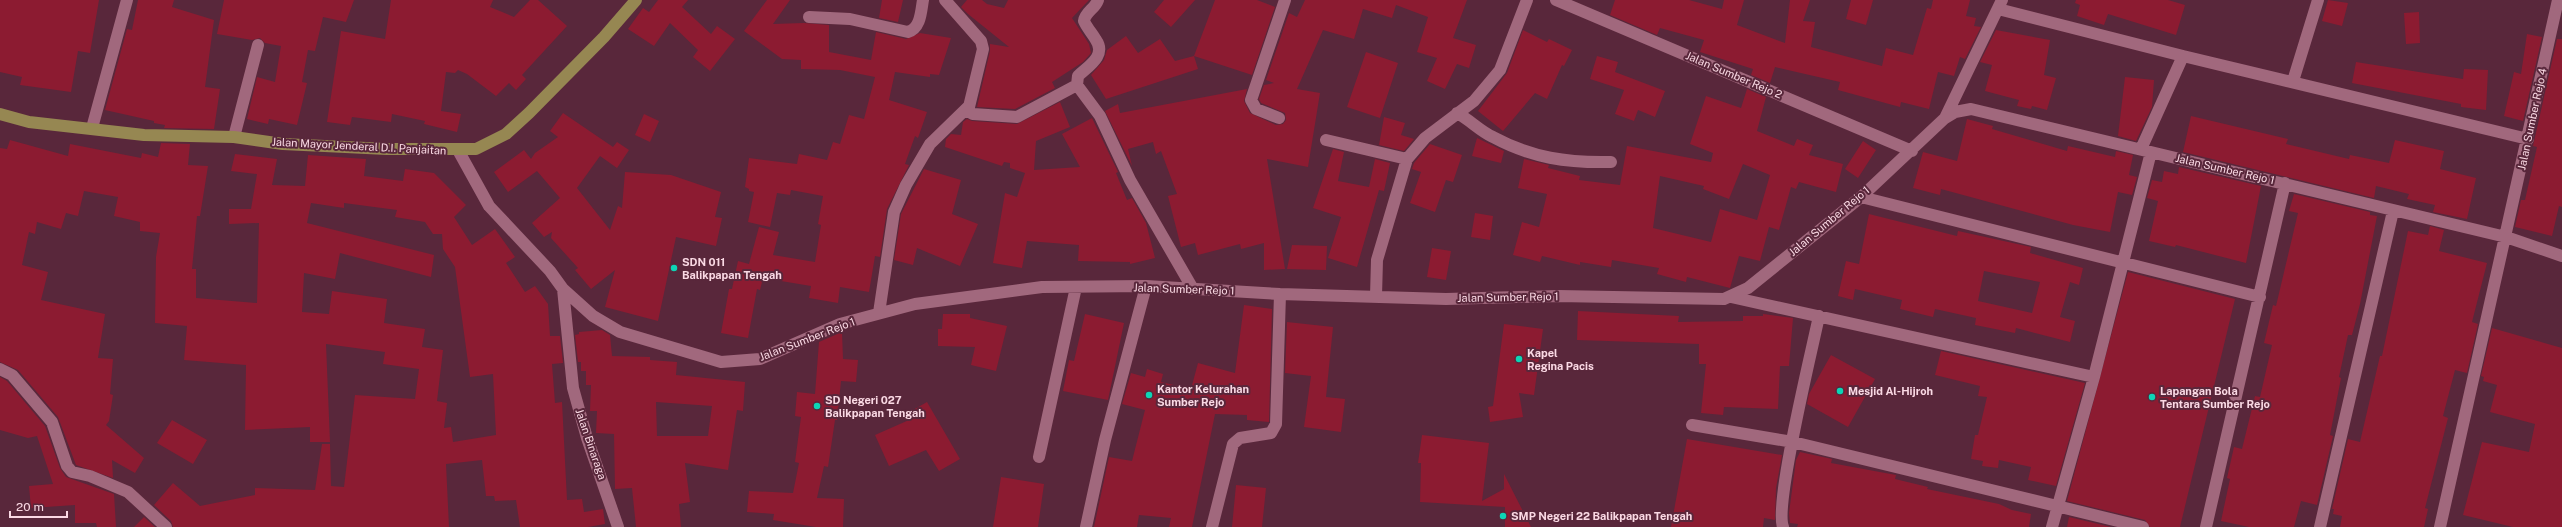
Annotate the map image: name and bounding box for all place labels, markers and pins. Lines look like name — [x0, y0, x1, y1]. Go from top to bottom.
place label: SDN 011 Balikpapan Tengah — [682, 256, 782, 281]
marker: SDN 011 Balikpapan Tengah — [669, 263, 679, 273]
place label: Kapel Regina Pacis — [1527, 347, 1594, 372]
marker: Kapel Regina Pacis — [1514, 354, 1524, 364]
place label: Kantor Kelurahan Sumber Rejo — [1157, 383, 1249, 408]
place label: Mesjid Al-Hijroh — [1848, 385, 1933, 397]
place label: Lapangan Bola Tentara Sumber Rejo — [2160, 385, 2270, 410]
marker: Mesjid Al-Hijroh — [1835, 386, 1845, 396]
marker: Kantor Kelurahan Sumber Rejo — [1144, 390, 1154, 400]
marker: Lapangan Bola Tentara Sumber Rejo — [2147, 392, 2157, 402]
place label: SD Negeri 027 Balikpapan Tengah — [825, 394, 925, 419]
marker: SD Negeri 027 Balikpapan Tengah — [812, 401, 822, 411]
place label: SMP Negeri 22 Balikpapan Tengah — [1511, 510, 1692, 522]
marker: SMP Negeri 22 Balikpapan Tengah — [1498, 511, 1508, 521]

